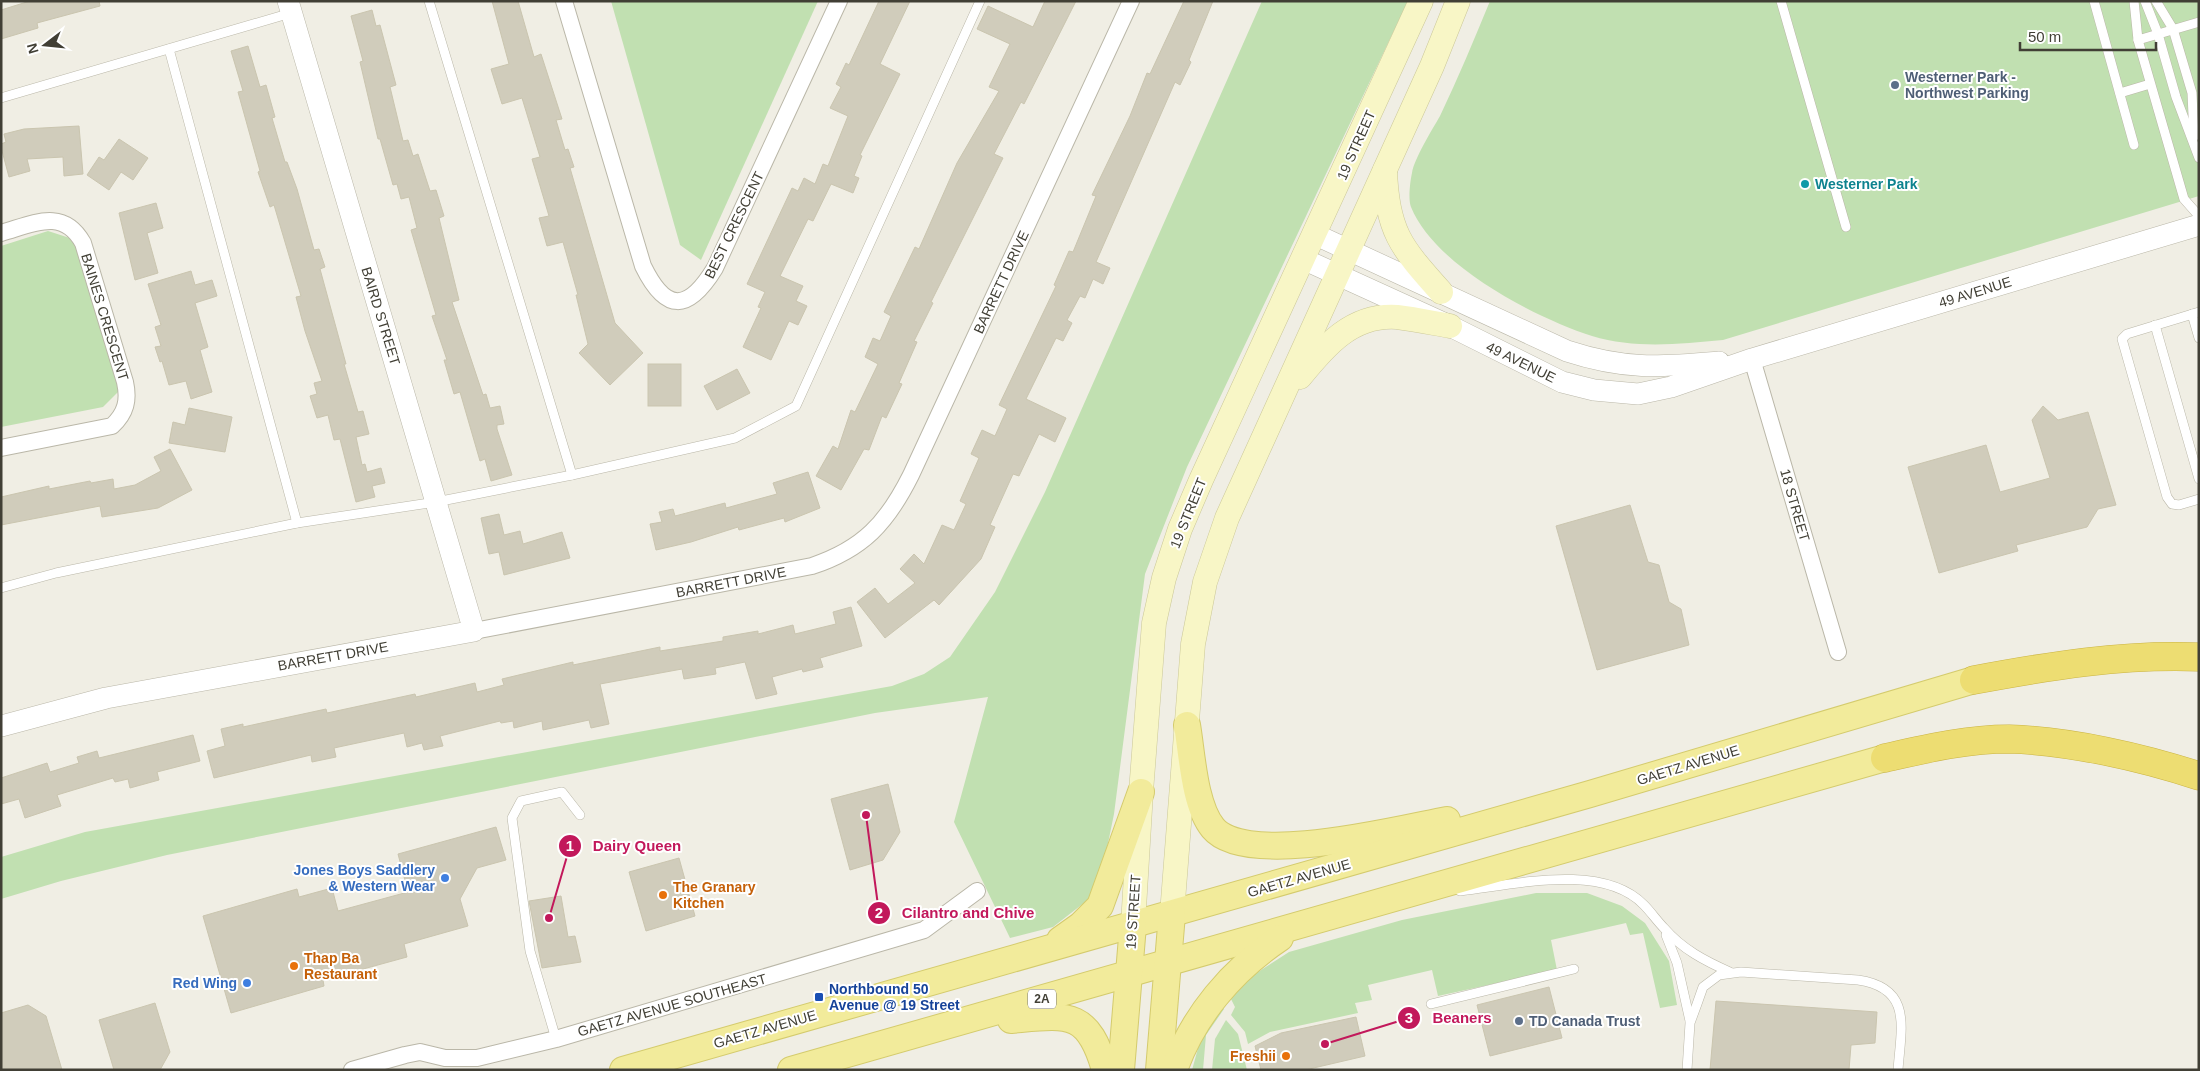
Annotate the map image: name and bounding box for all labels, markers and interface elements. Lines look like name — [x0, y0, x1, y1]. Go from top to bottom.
north arrow — [20, 20, 70, 70]
scale bar — [2020, 20, 2156, 52]
text: 50 m — [2028, 28, 2061, 45]
text: N — [23, 42, 42, 56]
place label: Westerner Park - Northwest Parking — [1905, 69, 2029, 101]
marker: Westerner Park - Northwest Parking — [1889, 79, 1901, 91]
street label: 19 STREET — [1333, 107, 1379, 182]
street label: BEST CRESCENT — [701, 168, 767, 281]
place label: Westerner Park — [1815, 176, 1918, 192]
marker: Westerner Park — [1799, 178, 1811, 190]
street label: BARRETT DRIVE — [970, 228, 1032, 336]
street label: BAINES CRESCENT — [78, 251, 132, 383]
street label: BAIRD STREET — [358, 265, 404, 367]
street label: 49 AVENUE — [1937, 273, 2013, 311]
street label: 49 AVENUE — [1484, 338, 1558, 386]
street label: 18 STREET — [1777, 467, 1813, 544]
street label: 19 STREET — [1167, 475, 1210, 551]
street label: BARRETT DRIVE — [675, 563, 787, 601]
street label: BARRETT DRIVE — [277, 638, 389, 674]
street label: GAETZ AVENUE — [1635, 742, 1741, 788]
callout: Dairy Queen — [558, 831, 691, 861]
text: 1 — [566, 837, 574, 854]
text: Dairy Queen — [593, 837, 681, 854]
street label: GAETZ AVENUE — [1246, 856, 1352, 900]
place label: Jones Boys Saddlery & Western Wear — [293, 862, 436, 894]
marker: Jones Boys Saddlery & Western Wear — [439, 872, 451, 884]
street label: 19 STREET — [1122, 874, 1144, 950]
place label: The Granary Kitchen — [673, 879, 756, 911]
marker: The Granary Kitchen — [657, 889, 669, 901]
callout: Cilantro and Chive — [866, 898, 1044, 928]
text: 2 — [875, 904, 883, 921]
text: Cilantro and Chive — [902, 904, 1034, 921]
place label: Thap Ba Restaurant — [304, 950, 377, 982]
marker: Thap Ba Restaurant — [288, 960, 300, 972]
street label: GAETZ AVENUE SOUTHEAST — [575, 970, 769, 1040]
place label: Red Wing — [173, 975, 237, 991]
marker: Red Wing — [241, 977, 253, 989]
place label: Northbound 50 Avenue @ 19 Street — [829, 981, 960, 1013]
road number: 2A — [1028, 990, 1056, 1009]
marker: Northbound 50 Avenue @ 19 Street — [813, 991, 825, 1003]
callout: Beaners — [1397, 1003, 1501, 1033]
street label: GAETZ AVENUE — [711, 1006, 819, 1052]
text: 3 — [1405, 1009, 1413, 1026]
text: Beaners — [1432, 1009, 1492, 1026]
place label: TD Canada Trust — [1529, 1013, 1641, 1029]
marker: TD Canada Trust — [1513, 1015, 1525, 1027]
place label: Freshii — [1230, 1048, 1276, 1064]
marker: Freshii — [1280, 1050, 1292, 1062]

